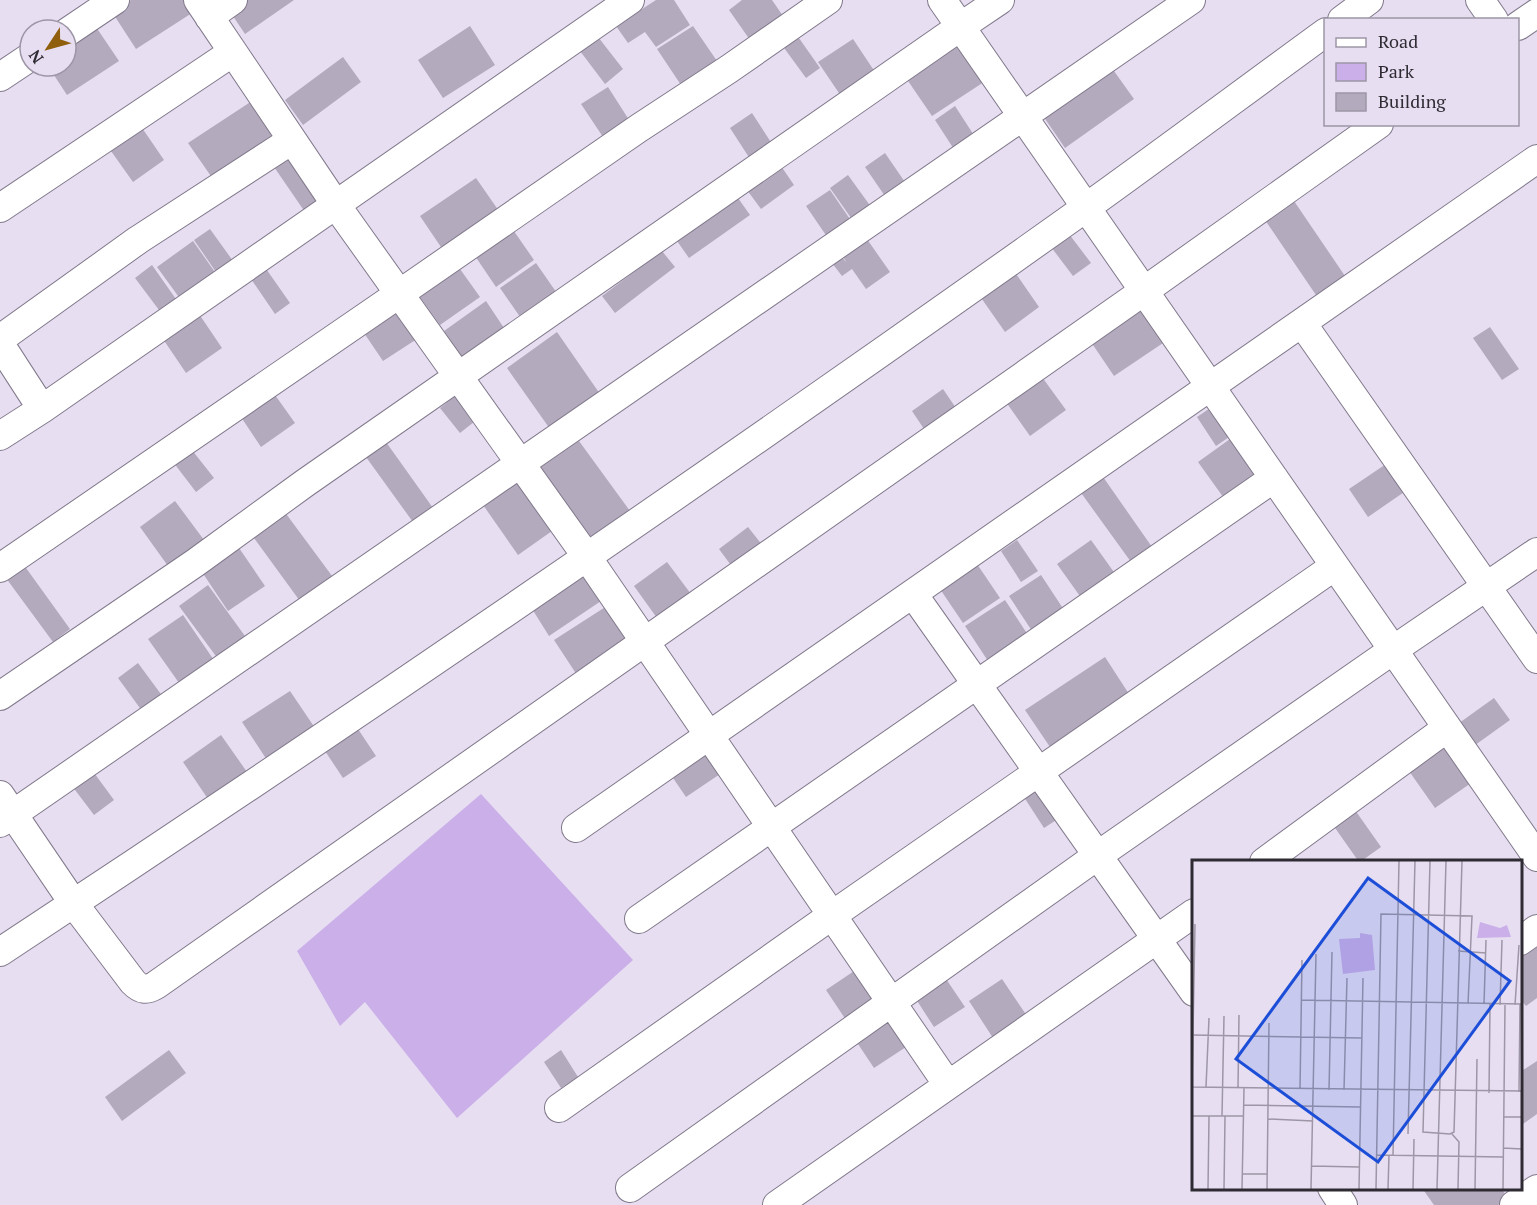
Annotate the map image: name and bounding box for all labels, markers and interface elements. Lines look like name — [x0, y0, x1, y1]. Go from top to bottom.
north arrow — [18, 18, 78, 78]
legend — [1324, 18, 1519, 126]
text: Road — [1378, 29, 1418, 53]
text: N — [23, 45, 48, 68]
text: Park — [1378, 59, 1415, 83]
text: Building — [1378, 89, 1446, 113]
inset map — [1192, 860, 1522, 1190]

